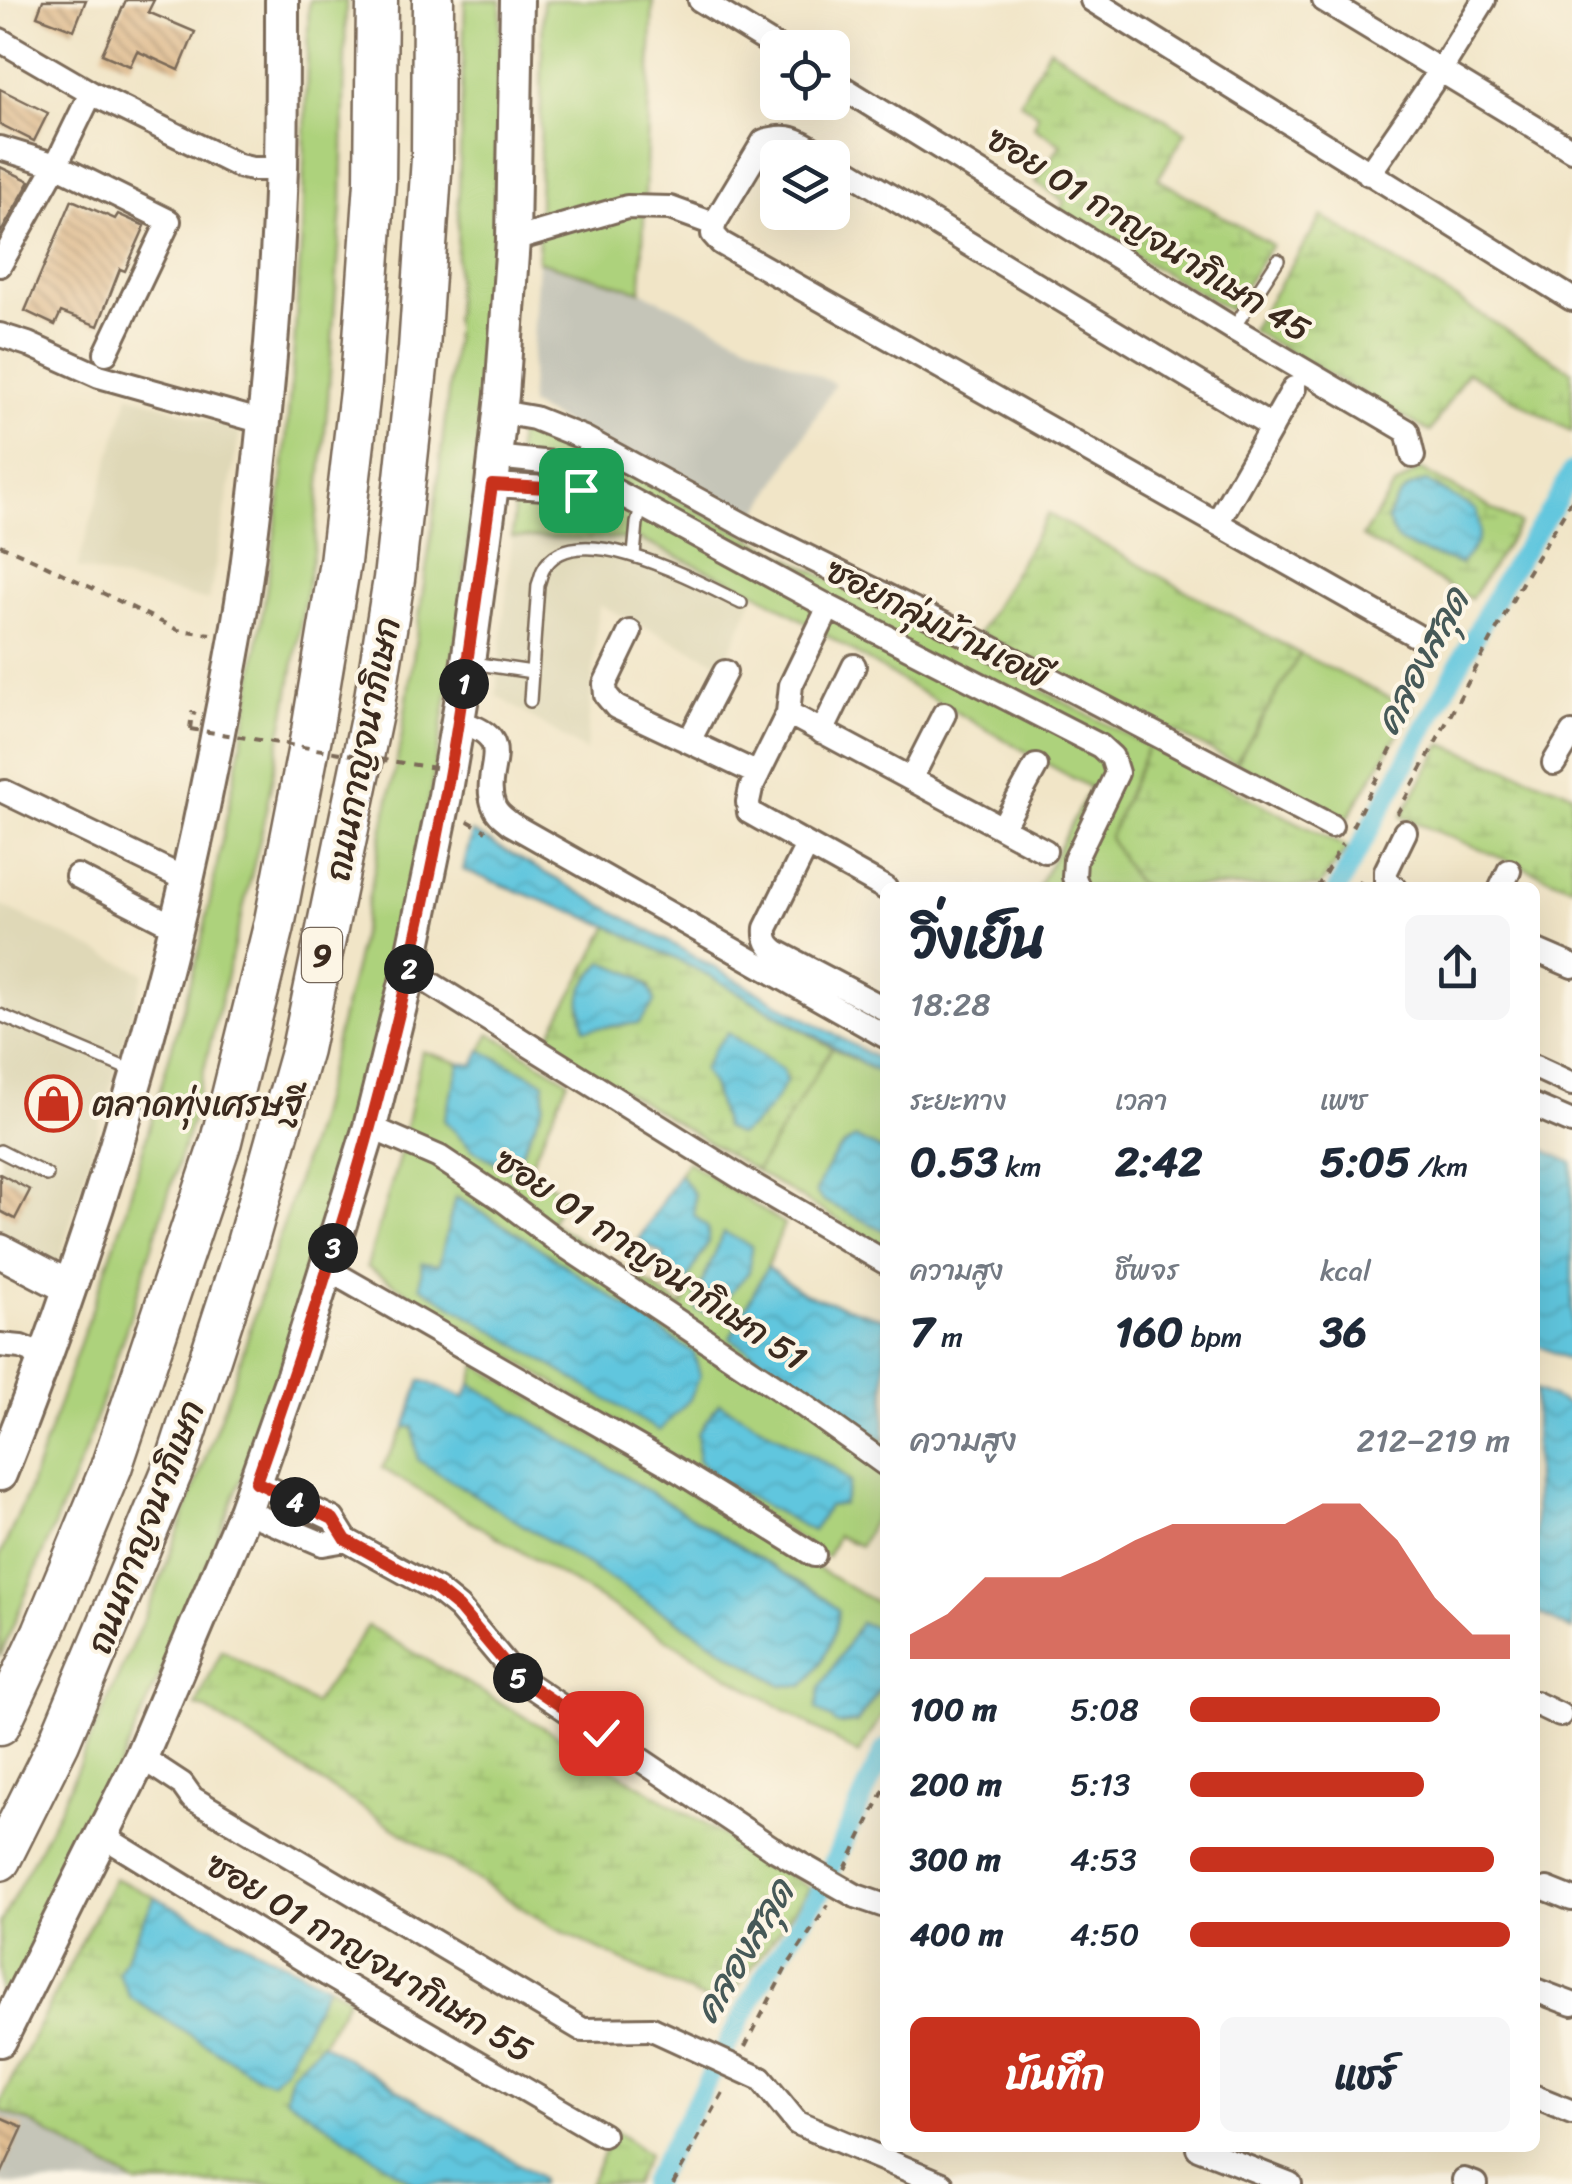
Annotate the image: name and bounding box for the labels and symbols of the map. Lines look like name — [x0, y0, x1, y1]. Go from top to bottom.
street label: ซอย 01 กาญจนาภิเษก 45 — [974, 109, 1324, 359]
pin — [539, 448, 624, 533]
street label: ซอยกลุ่มบ้านเอพี — [815, 540, 1065, 708]
water label: คลองสลุด — [1355, 573, 1490, 747]
street label: ถนนกาญจนาภิเษก — [306, 612, 418, 886]
pin: 1 — [439, 659, 489, 709]
road number: 9 — [302, 928, 342, 982]
pin: 2 — [384, 944, 434, 994]
place label: ตลาดทุ่งเศรษฐี — [92, 1073, 307, 1135]
shop icon: ตลาดทุ่งเศรษฐี — [23, 1074, 83, 1134]
street label: ซอย 01 กาญจนากิเษก 51 — [482, 1131, 820, 1387]
pin: 3 — [308, 1223, 358, 1273]
street label: ถนนกาญจนาภิเษก — [68, 1391, 222, 1663]
pin: 4 — [270, 1477, 320, 1527]
pin: 5 — [493, 1653, 543, 1703]
pin — [559, 1691, 644, 1776]
street label: ซอย 01 กาญจนากิเษก 55 — [194, 1834, 546, 2080]
water label: คลองสลุด — [674, 1863, 815, 2036]

